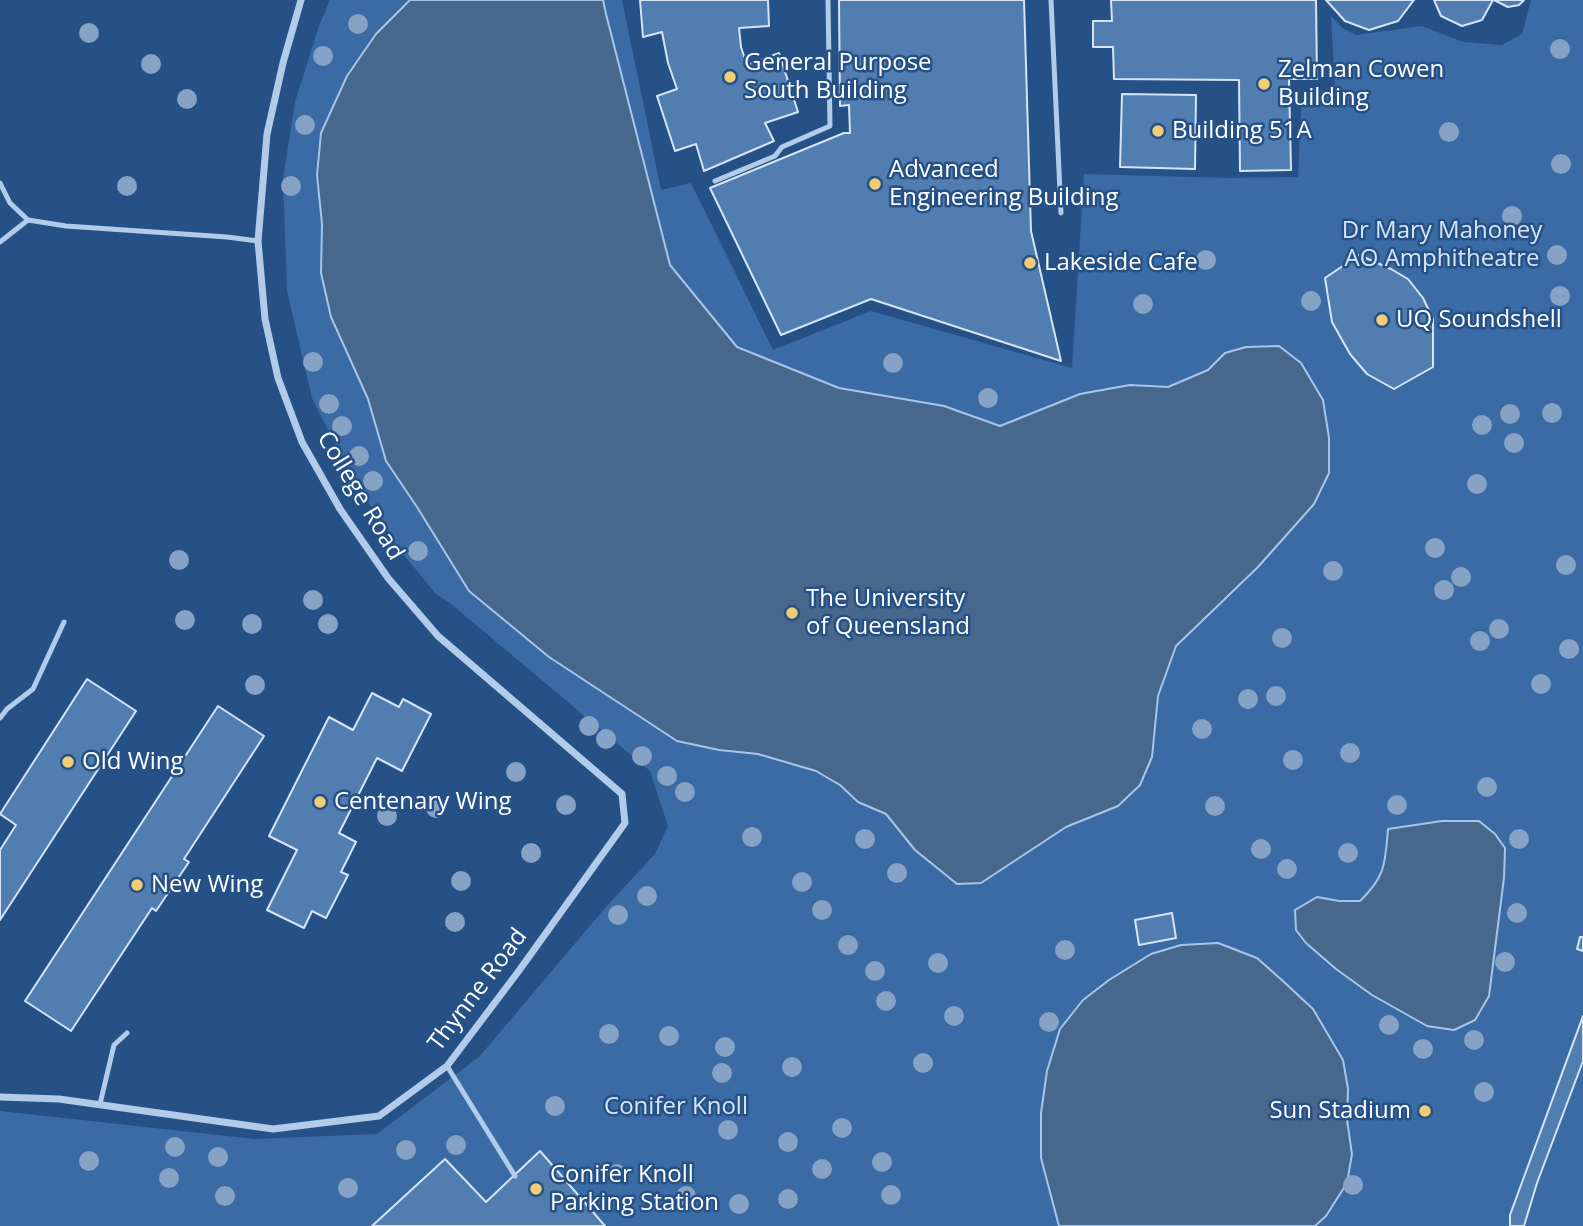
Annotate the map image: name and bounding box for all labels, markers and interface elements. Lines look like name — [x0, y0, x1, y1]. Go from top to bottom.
place label: General Purpose South Building — [744, 49, 932, 105]
place label: Zelman Cowen Building — [1278, 56, 1444, 112]
marker: General Purpose South Building — [722, 69, 738, 85]
marker: Zelman Cowen Building — [1256, 76, 1272, 92]
place label: Building 51A — [1172, 117, 1312, 145]
marker: Building 51A — [1150, 123, 1166, 139]
place label: Advanced Engineering Building — [889, 156, 1118, 212]
marker: Advanced Engineering Building — [867, 176, 883, 192]
park label: Dr Mary Mahoney AO Amphitheatre — [1342, 217, 1542, 273]
place label: Lakeside Cafe — [1044, 249, 1198, 277]
marker: Lakeside Cafe — [1022, 255, 1038, 271]
place label: UQ Soundshell — [1396, 306, 1562, 334]
marker: UQ Soundshell — [1374, 312, 1390, 328]
street label: College Road — [310, 426, 410, 566]
place label: The University of Queensland — [806, 585, 970, 641]
marker: The University of Queensland — [784, 605, 800, 621]
place label: Old Wing — [82, 748, 184, 776]
marker: Old Wing — [60, 754, 76, 770]
place label: Centenary Wing — [334, 788, 511, 816]
marker: Centenary Wing — [312, 794, 328, 810]
place label: New Wing — [151, 871, 263, 899]
marker: New Wing — [129, 877, 145, 893]
street label: Thynne Road — [422, 923, 534, 1057]
park label: Conifer Knoll — [604, 1093, 748, 1121]
place label: Sun Stadium — [1269, 1097, 1411, 1125]
marker: Sun Stadium — [1417, 1103, 1433, 1119]
place label: Conifer Knoll Parking Station — [550, 1161, 719, 1217]
marker: Conifer Knoll Parking Station — [528, 1181, 544, 1197]

